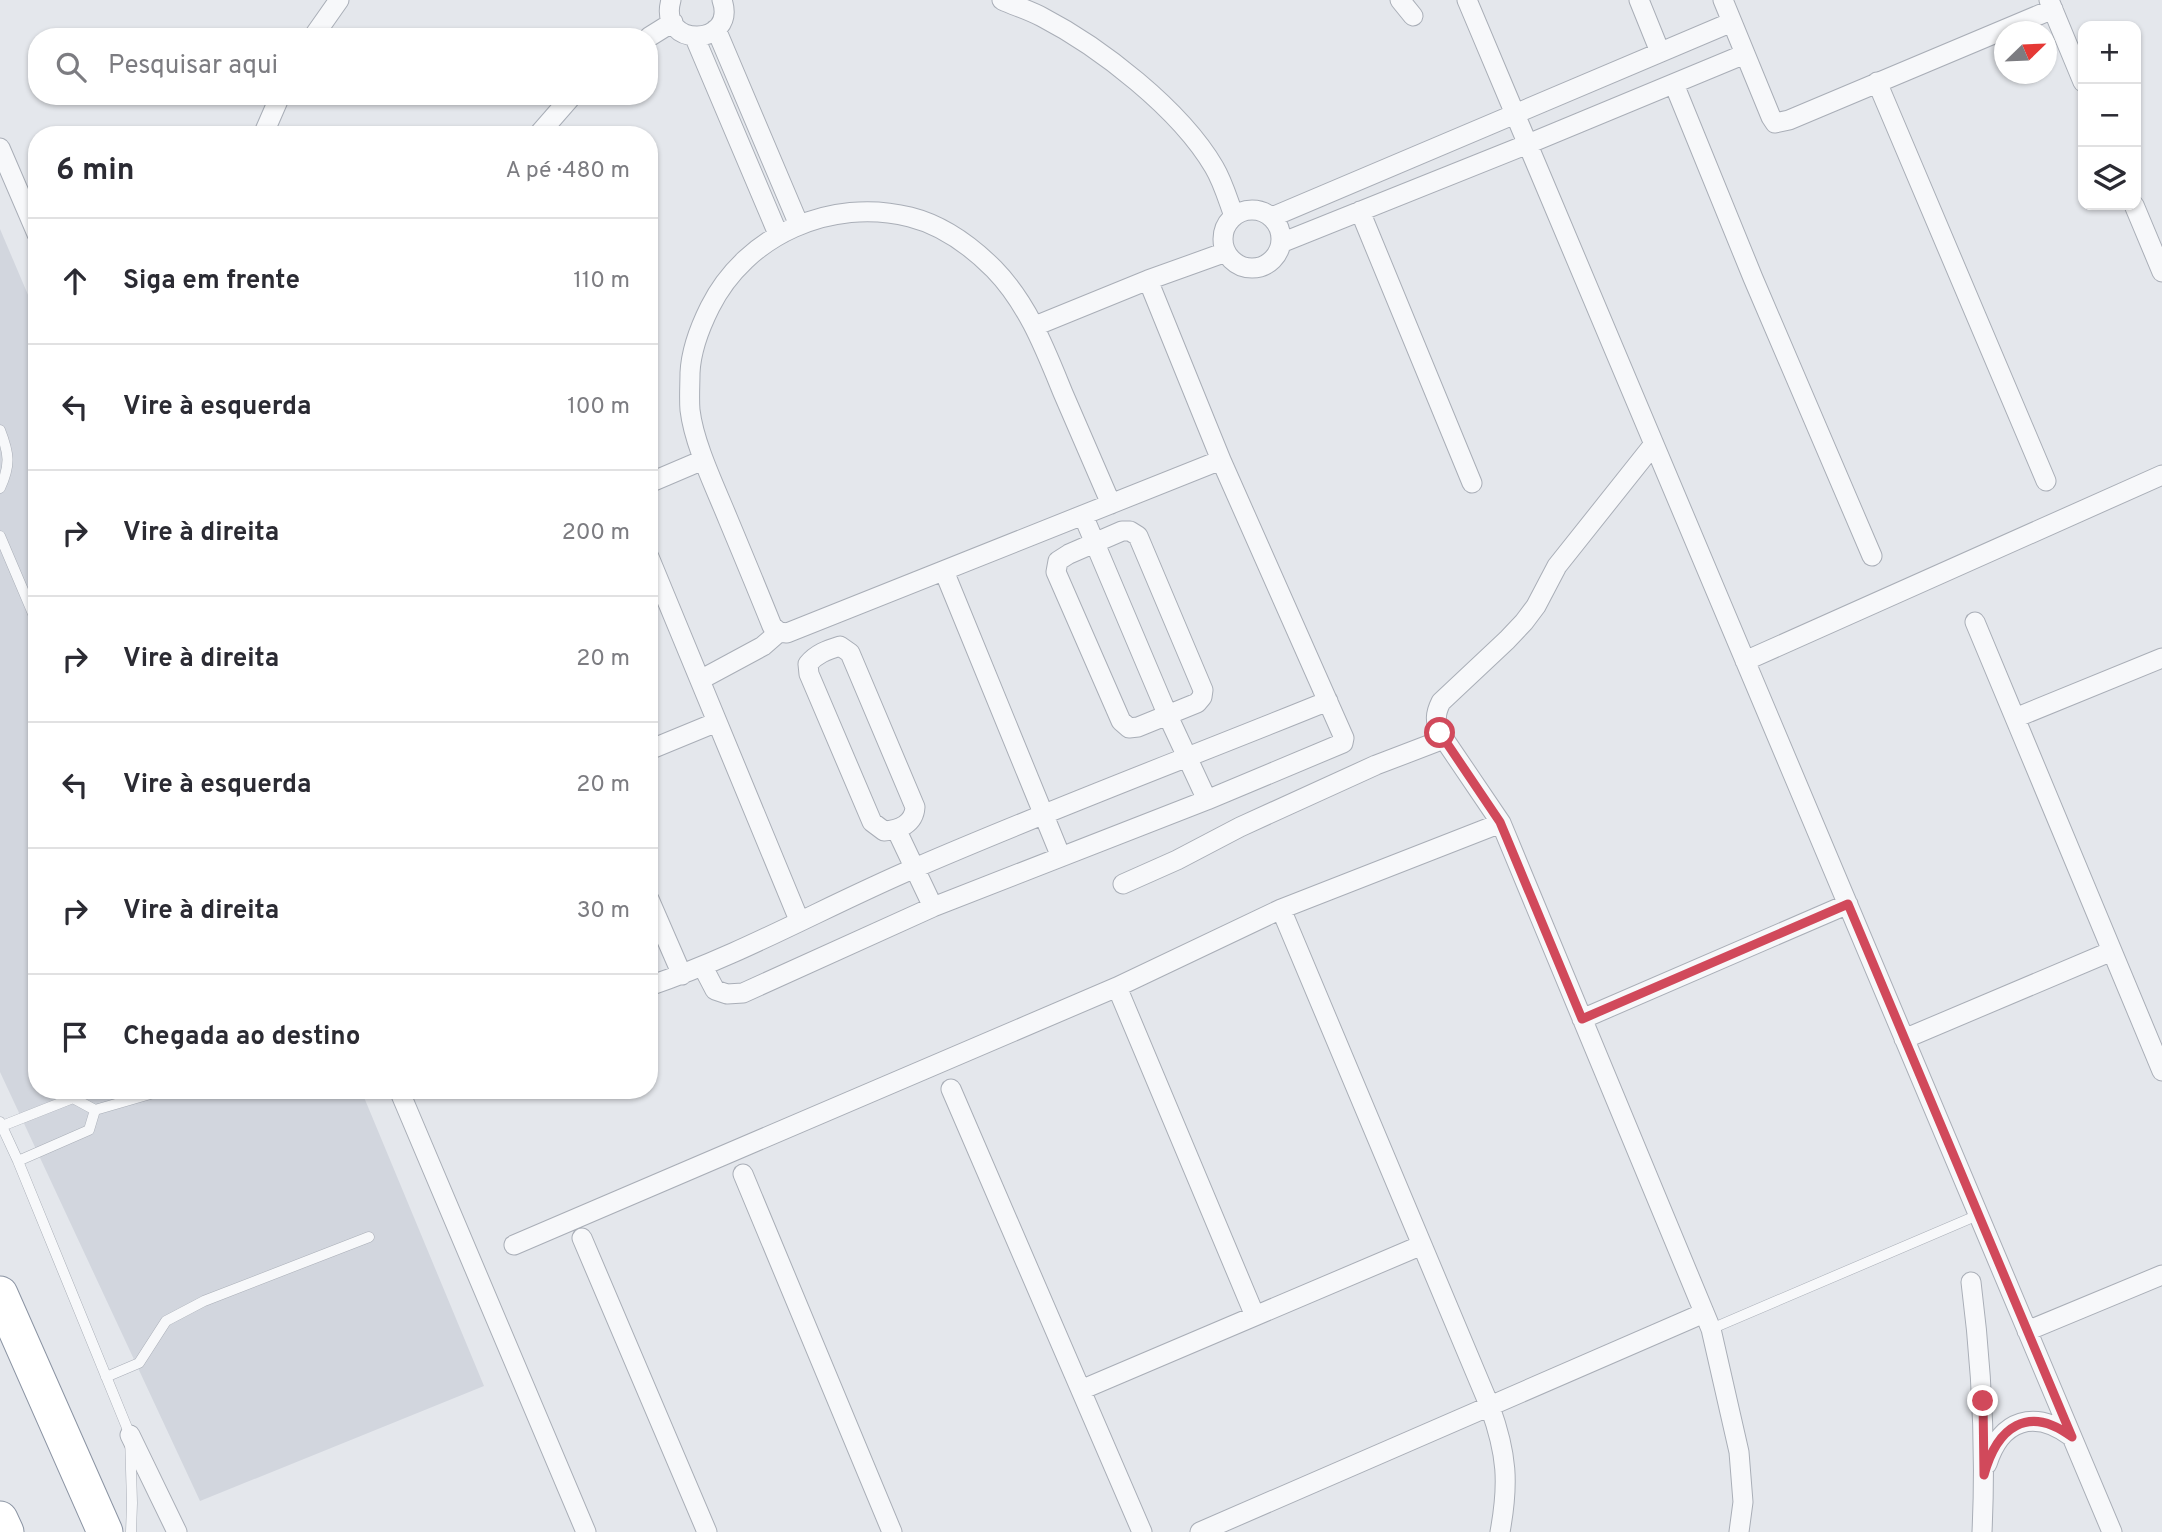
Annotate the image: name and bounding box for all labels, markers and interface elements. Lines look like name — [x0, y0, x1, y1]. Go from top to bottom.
north arrow — [1994, 21, 2057, 84]
map controls — [2078, 21, 2141, 210]
button: + — [2078, 21, 2141, 84]
search box — [28, 28, 658, 105]
icon: search — [52, 48, 90, 86]
text: Pesquisar aqui — [108, 50, 278, 83]
button: − — [2078, 84, 2141, 147]
button: layers — [2078, 147, 2141, 210]
text: 6 min — [56, 153, 134, 190]
text: A pé · 480 m — [506, 157, 630, 186]
icon: ahead — [56, 262, 94, 300]
text: Siga em frente — [123, 265, 300, 298]
text: 110 m — [573, 267, 630, 296]
icon: left — [56, 388, 94, 426]
text: Vire à esquerda — [123, 391, 311, 424]
text: 100 m — [567, 393, 630, 422]
icon: right — [56, 514, 94, 552]
text: Vire à direita — [123, 517, 279, 550]
text: 200 m — [562, 519, 630, 548]
icon: right — [56, 640, 94, 678]
text: Vire à direita — [123, 643, 279, 676]
text: 20 m — [576, 645, 630, 674]
route start — [1424, 717, 1455, 748]
icon: left — [56, 766, 94, 804]
text: Vire à esquerda — [123, 769, 311, 802]
text: 20 m — [576, 771, 630, 800]
icon: right — [56, 892, 94, 930]
text: Vire à direita — [123, 895, 279, 928]
text: 30 m — [577, 897, 630, 926]
icon: arrive — [56, 1018, 94, 1056]
text: Chegada ao destino — [123, 1021, 360, 1054]
route end — [1967, 1385, 1998, 1416]

